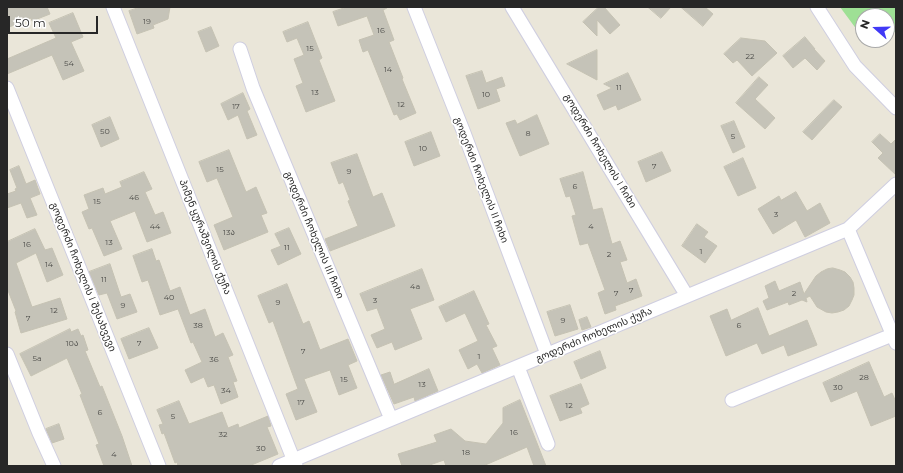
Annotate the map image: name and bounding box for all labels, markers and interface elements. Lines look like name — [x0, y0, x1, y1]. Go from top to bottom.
scale bar — [10, 8, 100, 34]
north arrow — [855, 8, 895, 48]
text: 50 m — [15, 15, 46, 30]
house number: 19 — [143, 17, 151, 27]
text: N — [857, 18, 873, 31]
house number: 16 — [377, 26, 385, 36]
house number: 15 — [306, 44, 314, 54]
house number: 22 — [745, 52, 755, 62]
house number: 54 — [64, 59, 74, 69]
house number: 14 — [384, 65, 392, 75]
house number: 11 — [616, 83, 622, 93]
house number: 13 — [311, 88, 319, 98]
house number: 10 — [482, 90, 490, 100]
street label: გოდერძი ჩოხელის I ჩიხი — [561, 92, 639, 210]
house number: 12 — [397, 100, 405, 110]
house number: 17 — [232, 102, 240, 112]
street label: გოდერძი ჩოხელის II ჩიხი — [451, 115, 511, 245]
house number: 50 — [100, 127, 110, 137]
house number: 8 — [525, 129, 531, 139]
house number: 5 — [731, 132, 735, 142]
house number: 10 — [419, 144, 427, 154]
house number: 7 — [652, 162, 656, 172]
house number: 15 — [216, 165, 224, 175]
house number: 9 — [347, 167, 351, 177]
street label: გოდერძი ჩოხელის III ჩიხი — [282, 170, 346, 300]
street label: პიმენ ყურაშვილის ქუჩა — [176, 178, 234, 296]
house number: 6 — [573, 182, 577, 192]
house number: 46 — [129, 193, 139, 203]
house number: 15 — [93, 197, 101, 207]
street label: გოდერძი ჩოხელის I შესახვევი — [47, 201, 119, 353]
house number: 3 — [774, 210, 778, 220]
house number: 44 — [150, 222, 160, 232]
house number: 4 — [588, 222, 594, 232]
house number: 13ა — [223, 228, 235, 238]
house number: 13 — [105, 238, 113, 248]
house number: 16 — [23, 240, 31, 250]
house number: 11 — [284, 243, 290, 253]
house number: 1 — [700, 247, 702, 257]
house number: 2 — [607, 250, 611, 260]
house number: 14 — [45, 260, 53, 270]
house number: 11 — [101, 275, 107, 285]
house number: 4a — [410, 282, 420, 292]
house number: 7 — [629, 286, 633, 296]
house number: 7 — [614, 289, 618, 299]
house number: 2 — [792, 289, 796, 299]
house number: 40 — [164, 293, 174, 303]
house number: 3 — [373, 296, 377, 306]
house number: 9 — [276, 298, 280, 308]
house number: 9 — [121, 301, 125, 311]
street label: გოდერძი ჩოხელის ქუჩა — [534, 305, 654, 365]
house number: 12 — [50, 306, 58, 316]
house number: 7 — [26, 314, 30, 324]
house number: 9 — [561, 316, 565, 326]
house number: 38 — [193, 321, 203, 331]
house number: 6 — [737, 321, 741, 331]
house number: 10ა — [66, 339, 78, 349]
house number: 7 — [137, 339, 141, 349]
house number: 7 — [301, 347, 305, 357]
house number: 1 — [478, 352, 480, 362]
house number: 5a — [32, 354, 42, 364]
house number: 36 — [209, 355, 219, 365]
house number: 28 — [859, 373, 869, 383]
house number: 15 — [340, 375, 348, 385]
house number: 13 — [418, 380, 426, 390]
house number: 30 — [833, 383, 843, 393]
house number: 34 — [221, 386, 231, 396]
house number: 17 — [297, 398, 305, 408]
house number: 12 — [565, 401, 573, 411]
house number: 6 — [98, 408, 102, 418]
house number: 5 — [171, 412, 175, 422]
house number: 16 — [510, 428, 518, 438]
house number: 32 — [218, 430, 228, 440]
house number: 30 — [256, 444, 266, 454]
house number: 18 — [462, 448, 470, 458]
house number: 4 — [111, 450, 117, 460]

